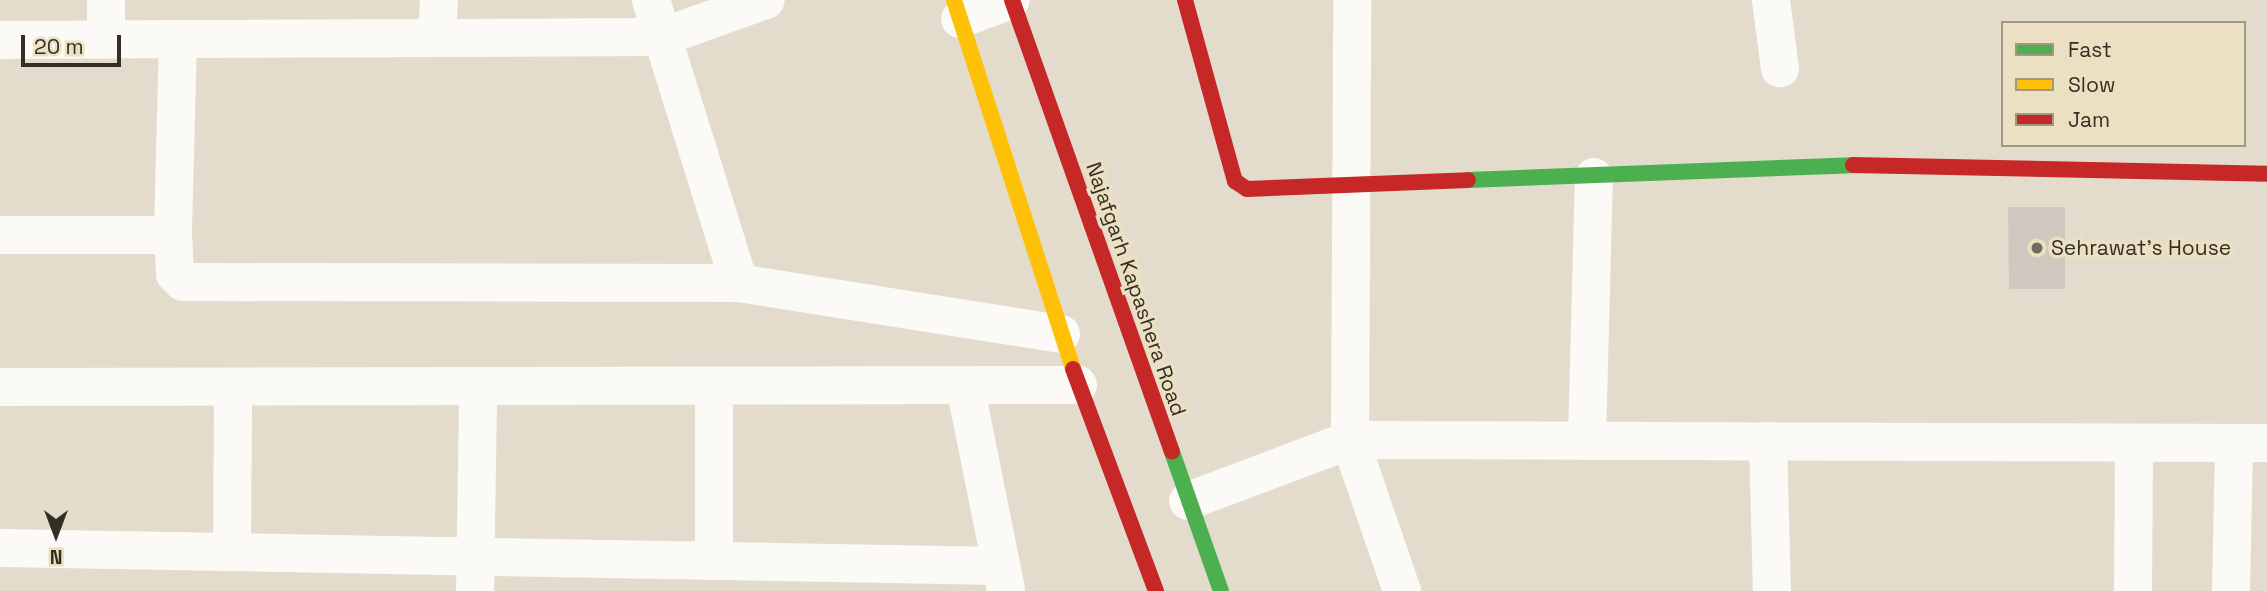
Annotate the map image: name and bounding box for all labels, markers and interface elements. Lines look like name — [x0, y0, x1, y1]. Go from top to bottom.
scale bar — [24, 21, 124, 65]
legend — [2001, 21, 2246, 147]
text: 20 m — [34, 33, 84, 60]
text: Fast — [2068, 36, 2112, 63]
text: Slow — [2068, 71, 2116, 98]
text: Jam — [2068, 106, 2110, 133]
street label: Najafgarh Kapashera Road — [1081, 159, 1191, 419]
place label: Sehrawat's House — [2051, 235, 2231, 261]
marker: Sehrawat's House — [2029, 240, 2045, 256]
north arrow — [21, 500, 91, 570]
text: N — [50, 544, 62, 569]

